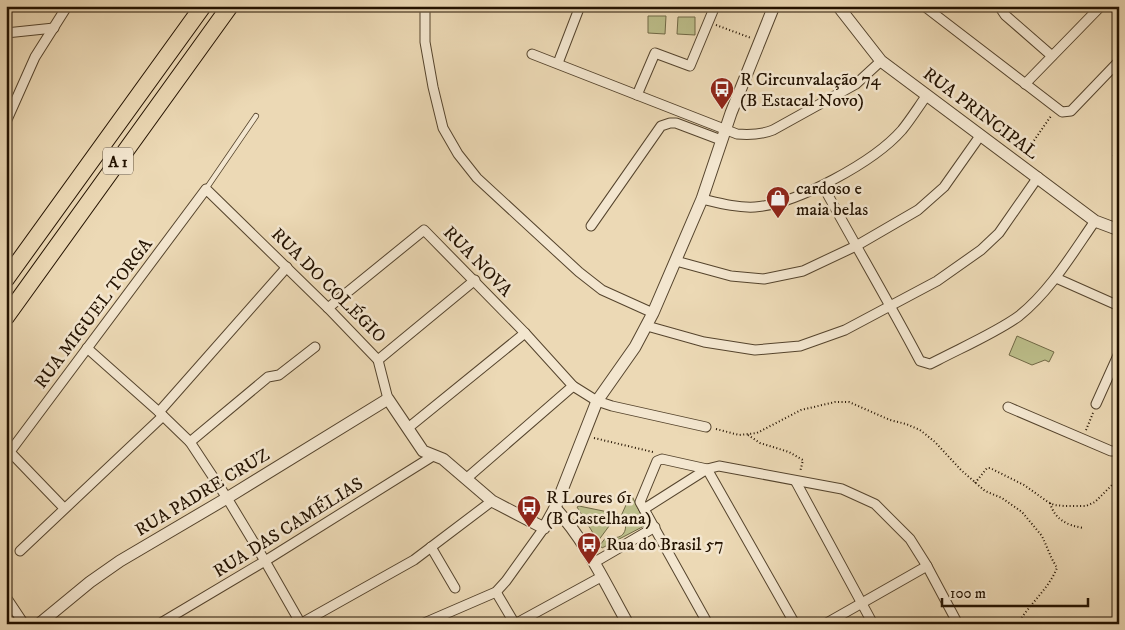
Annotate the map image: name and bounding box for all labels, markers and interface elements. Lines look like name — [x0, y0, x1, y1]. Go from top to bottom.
street label: RUA PRINCIPAL — [918, 63, 1042, 164]
place label: R Circunvalação 74 (B Estacal Novo) — [740, 69, 882, 112]
bus stop icon: R Circunvalação 74 (B Estacal Novo) — [709, 76, 735, 110]
road number: A 1 — [103, 148, 133, 175]
place label: cardoso e maia belas — [796, 178, 868, 221]
shop icon: cardoso e maia belas — [765, 185, 791, 219]
street label: RUA NOVA — [438, 222, 517, 302]
street label: RUA DO COLÉGIO — [266, 224, 390, 348]
street label: RUA MIGUEL TORGA — [30, 234, 158, 393]
street label: RUA PADRE CRUZ — [131, 444, 274, 542]
street label: RUA DAS CAMÉLIAS — [210, 473, 367, 583]
place label: R Loures 61 (B Castelhana) — [546, 487, 652, 530]
bus stop icon: R Loures 61 (B Castelhana) — [516, 494, 542, 528]
bus stop icon: Rua do Brasil 57 — [576, 531, 602, 565]
place label: Rua do Brasil 57 — [606, 534, 724, 556]
scale bar — [942, 575, 1089, 607]
text: 100 m — [950, 584, 986, 603]

